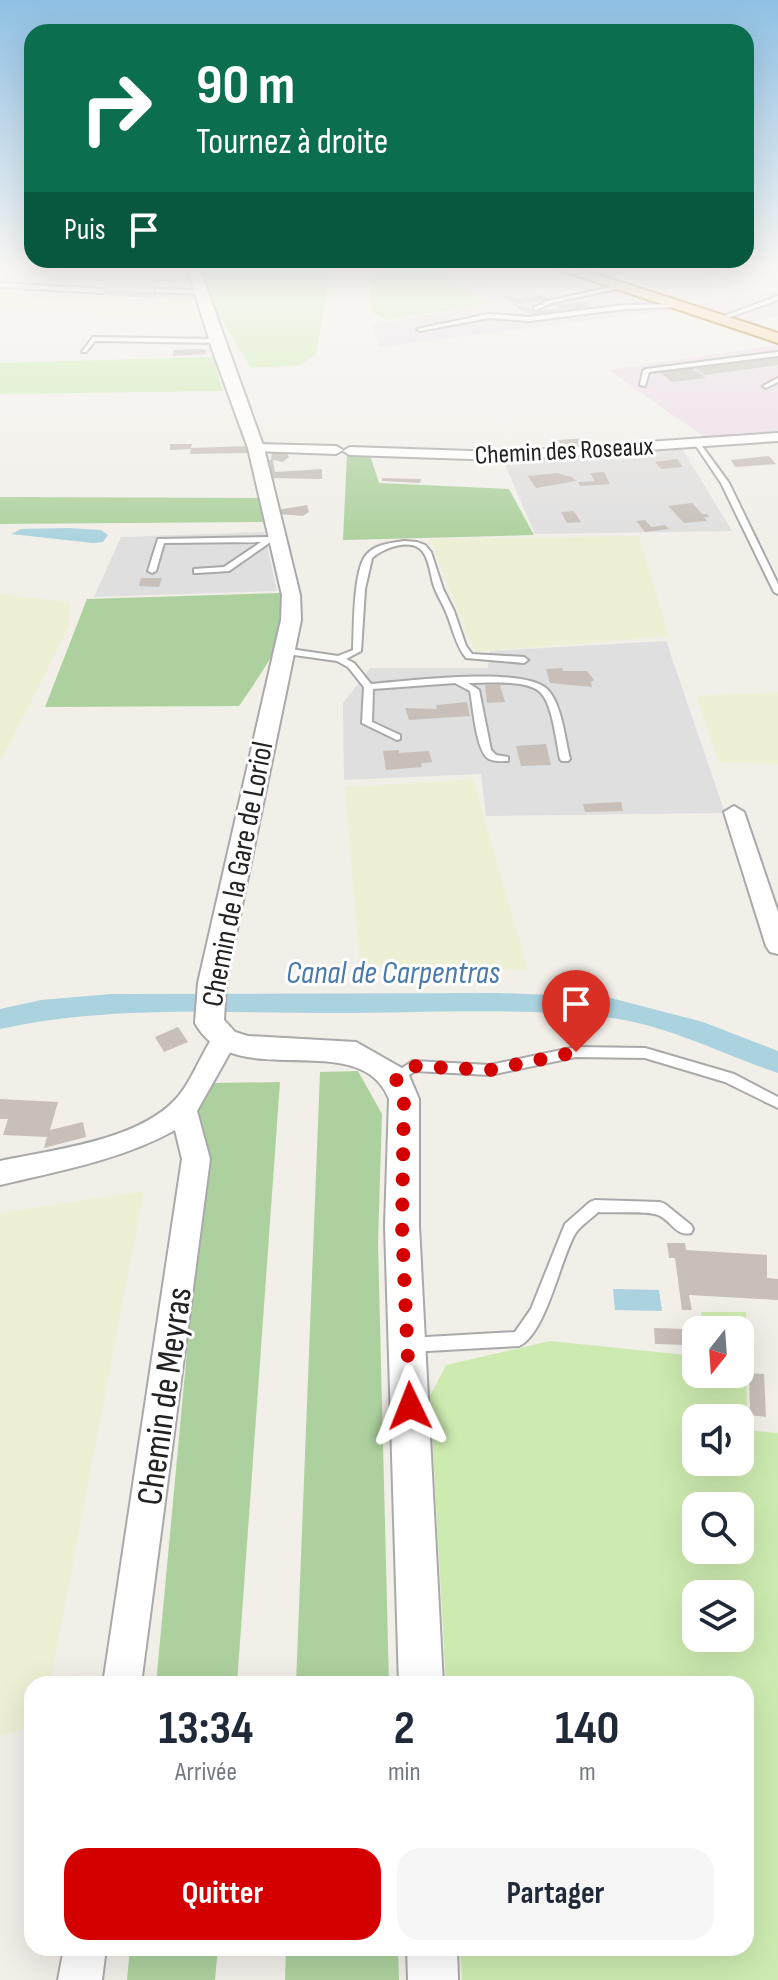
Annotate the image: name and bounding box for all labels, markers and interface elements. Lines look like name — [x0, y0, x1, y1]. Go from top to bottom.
text: 90 m — [196, 53, 295, 120]
icon: right — [64, 56, 168, 160]
text: Tournez à droite — [196, 121, 388, 164]
icon: arrive — [122, 208, 166, 252]
text: Puis — [64, 212, 106, 248]
street label: Chemin des Roseaux — [474, 431, 654, 472]
street label: Chemin de la Gare de Loriol — [195, 739, 281, 1010]
water label: Canal de Carpentras — [286, 954, 501, 993]
pin — [542, 970, 610, 1052]
icon: arrive — [554, 982, 598, 1026]
street label: Chemin de Meyras — [129, 1285, 202, 1508]
north arrow — [682, 1316, 754, 1388]
map controls — [682, 1316, 754, 1652]
position arrow — [368, 1364, 452, 1448]
button: sound — [682, 1404, 754, 1476]
button: search — [682, 1492, 754, 1564]
button: layers — [682, 1580, 754, 1652]
text: 13:34 — [159, 1700, 253, 1757]
text: 2 — [394, 1700, 415, 1757]
text: 140 — [555, 1700, 619, 1757]
text: Arrivée — [175, 1757, 237, 1788]
text: min — [388, 1757, 421, 1788]
text: m — [579, 1757, 596, 1788]
button: Quitter — [64, 1848, 381, 1940]
button: Partager — [397, 1848, 714, 1940]

